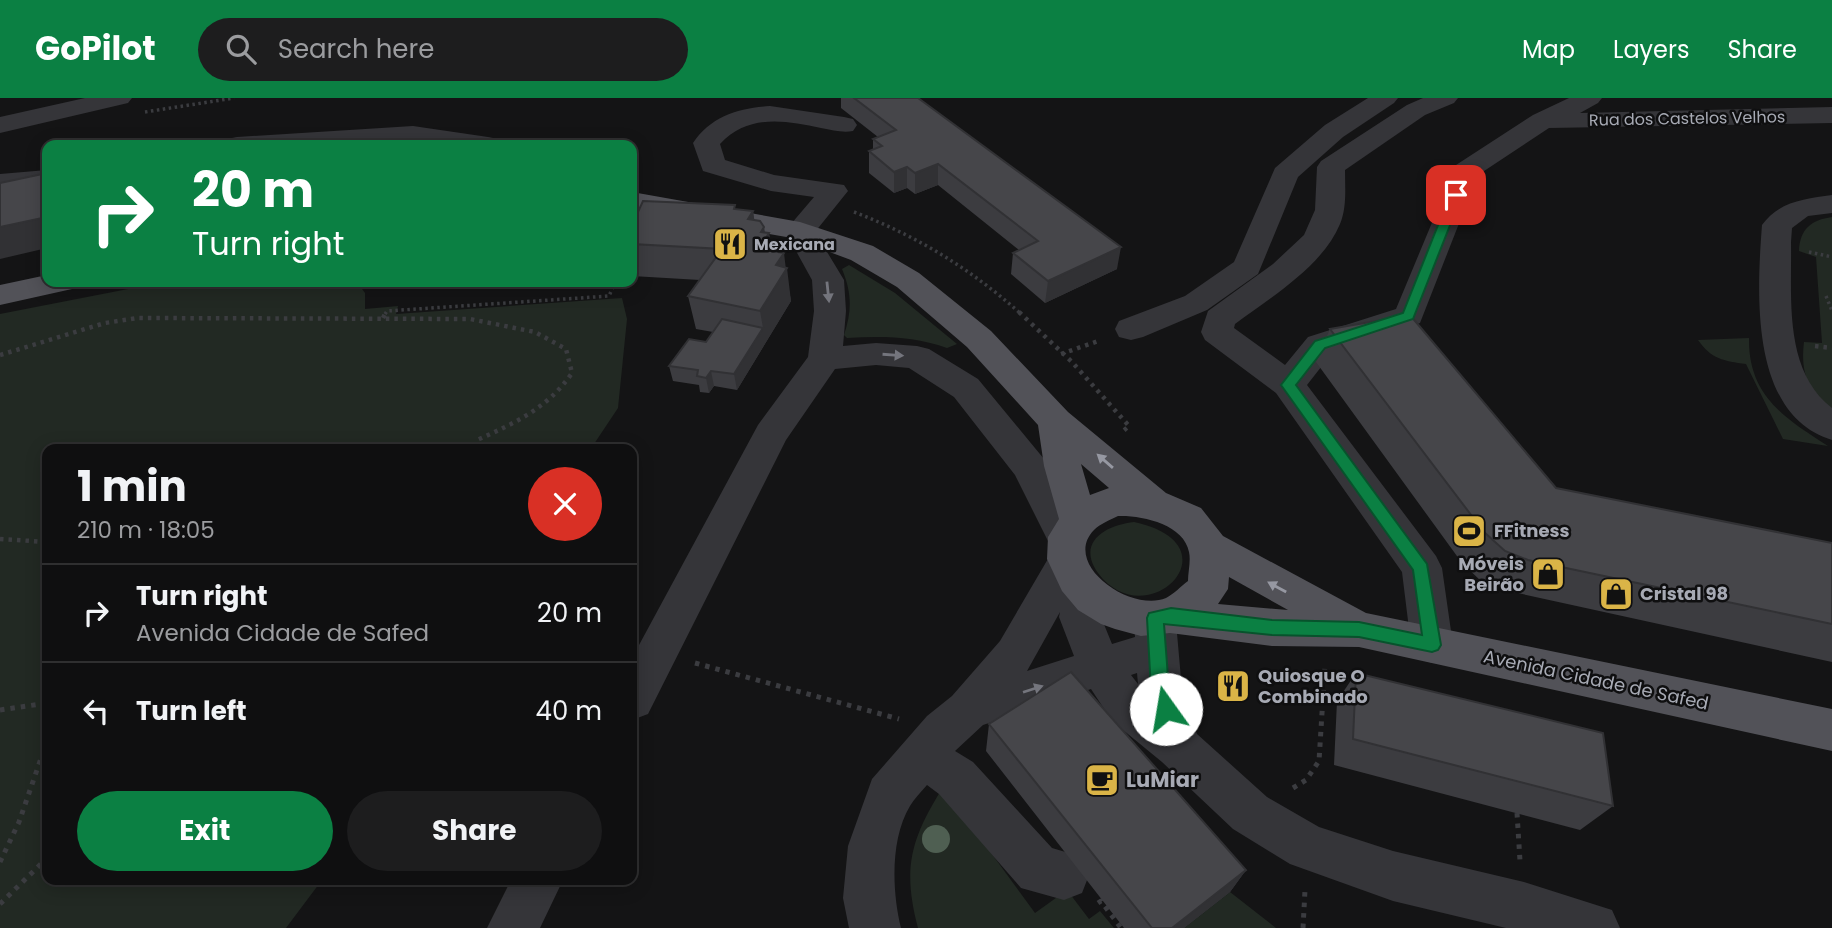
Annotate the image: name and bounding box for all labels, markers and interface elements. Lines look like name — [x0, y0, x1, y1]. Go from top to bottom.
search box — [198, 18, 688, 81]
text: GoPilot — [35, 25, 156, 72]
icon: search — [222, 30, 260, 68]
text: Search here — [278, 31, 434, 67]
text: Map — [1522, 33, 1575, 66]
text: Layers — [1613, 33, 1689, 66]
text: Share — [1727, 33, 1797, 66]
street label: Rua dos Castelos Velhos — [1589, 105, 1785, 132]
text: 20 m — [192, 156, 314, 224]
pin — [1426, 165, 1486, 225]
icon: right — [77, 168, 168, 259]
icon: arrive — [1437, 176, 1475, 214]
text: Turn right — [192, 221, 344, 266]
restaurant icon: Mexicana — [711, 225, 749, 263]
place label: Mexicana — [754, 233, 835, 256]
one-way arrow — [823, 281, 834, 303]
one-way arrow — [883, 350, 905, 361]
one-way arrow — [1096, 454, 1113, 469]
text: 1 min — [77, 457, 187, 516]
button: close — [528, 467, 602, 541]
sports icon: FFitness — [1450, 512, 1488, 550]
text: 210 m · 18:05 — [77, 514, 215, 546]
place label: FFitness — [1494, 518, 1570, 543]
place label: Móveis Beirão — [1458, 551, 1524, 597]
shop icon: Móveis Beirão — [1529, 555, 1567, 593]
shop icon: Cristal 98 — [1597, 575, 1635, 613]
text: Turn right — [136, 578, 268, 614]
one-way arrow — [1267, 581, 1287, 593]
place label: Cristal 98 — [1640, 581, 1728, 606]
icon: right — [77, 594, 115, 632]
text: 20 m — [537, 595, 602, 631]
text: Avenida Cidade de Safed — [136, 617, 429, 649]
street label: Avenida Cidade de Safed — [1481, 643, 1711, 716]
place label: Quiosque O Combinado — [1258, 663, 1368, 709]
restaurant icon: Quiosque O Combinado — [1214, 667, 1252, 705]
position arrow — [1129, 672, 1203, 746]
one-way arrow — [1023, 683, 1044, 694]
icon: left — [77, 692, 115, 730]
text: Turn left — [136, 693, 247, 729]
text: 40 m — [536, 693, 602, 729]
cafe icon: LuMiar — [1083, 761, 1121, 799]
place label: LuMiar — [1126, 765, 1199, 794]
button: Exit — [77, 791, 333, 871]
button: Share — [347, 791, 602, 871]

